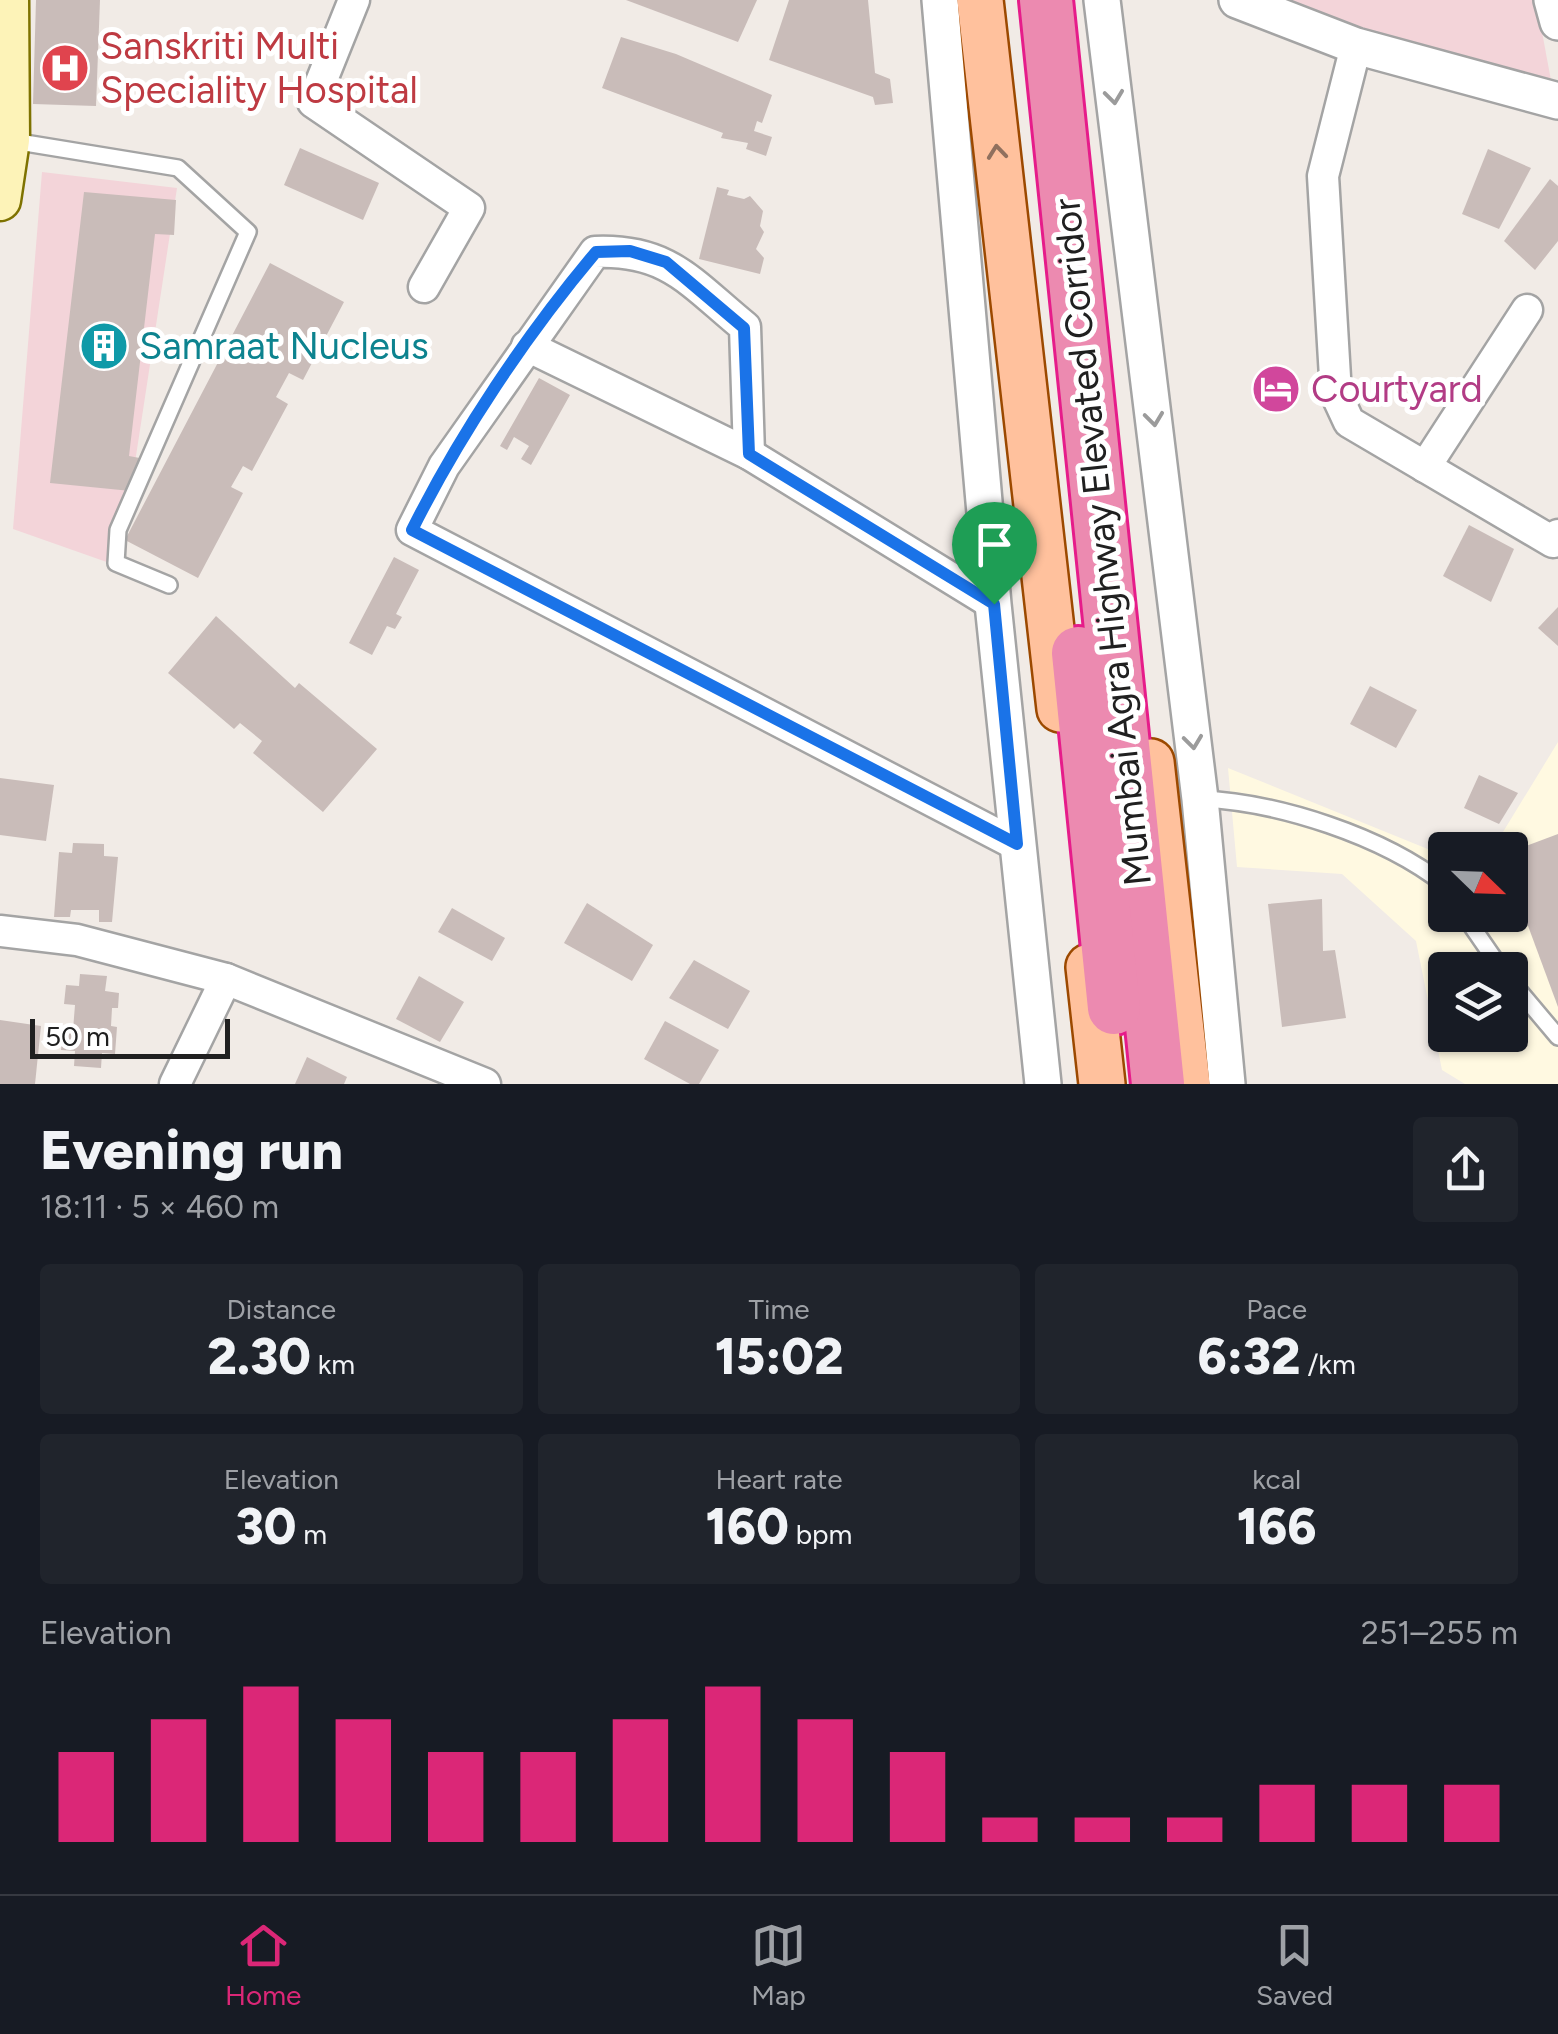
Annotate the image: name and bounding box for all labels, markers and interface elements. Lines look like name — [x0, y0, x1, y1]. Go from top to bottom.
place label: Sanskriti Multi Speciality Hospital — [100, 23, 418, 113]
hospital icon: Sanskriti Multi Speciality Hospital — [39, 42, 91, 94]
one-way arrow — [1103, 89, 1124, 105]
one-way arrow — [987, 144, 1008, 160]
street label: Mumbai Agra Highway Elevated Corridor — [1043, 196, 1161, 888]
building icon: Samraat Nucleus — [78, 320, 130, 372]
place label: Samraat Nucleus — [139, 323, 429, 369]
hotel icon: Courtyard — [1250, 363, 1302, 415]
place label: Courtyard — [1311, 366, 1483, 412]
one-way arrow — [1142, 411, 1163, 428]
pin — [952, 502, 1037, 605]
icon: arrive — [967, 517, 1022, 572]
one-way arrow — [1182, 734, 1203, 750]
north arrow — [1428, 832, 1528, 932]
map controls — [1428, 832, 1528, 1052]
button: layers — [1428, 952, 1528, 1052]
scale bar — [30, 1014, 230, 1058]
text: 50 m — [45, 1019, 110, 1053]
text: Evening run — [40, 1117, 343, 1183]
button: share — [1413, 1117, 1518, 1222]
text: 18:11 · 5 × 460 m — [40, 1188, 279, 1226]
text: Distance — [226, 1292, 336, 1326]
text: Time — [748, 1292, 810, 1326]
text: Pace — [1246, 1292, 1307, 1326]
text: 2.30 — [207, 1326, 311, 1387]
text: 15:02 — [715, 1326, 843, 1387]
text: 6:32 — [1198, 1326, 1301, 1387]
text: km — [311, 1347, 355, 1381]
text: /km — [1301, 1347, 1356, 1381]
text: Elevation — [224, 1462, 339, 1496]
text: Heart rate — [715, 1462, 843, 1496]
text: kcal — [1252, 1462, 1301, 1496]
text: 30 — [236, 1496, 296, 1557]
text: 160 — [706, 1496, 789, 1557]
text: 166 — [1237, 1496, 1317, 1557]
text: m — [296, 1517, 327, 1551]
text: bpm — [789, 1517, 852, 1551]
text: Elevation — [40, 1614, 172, 1652]
text: 251–255 m — [1361, 1614, 1518, 1652]
tab: Home — [225, 1918, 301, 2012]
tab: Map — [751, 1918, 806, 2012]
tab: Saved — [1256, 1918, 1333, 2012]

